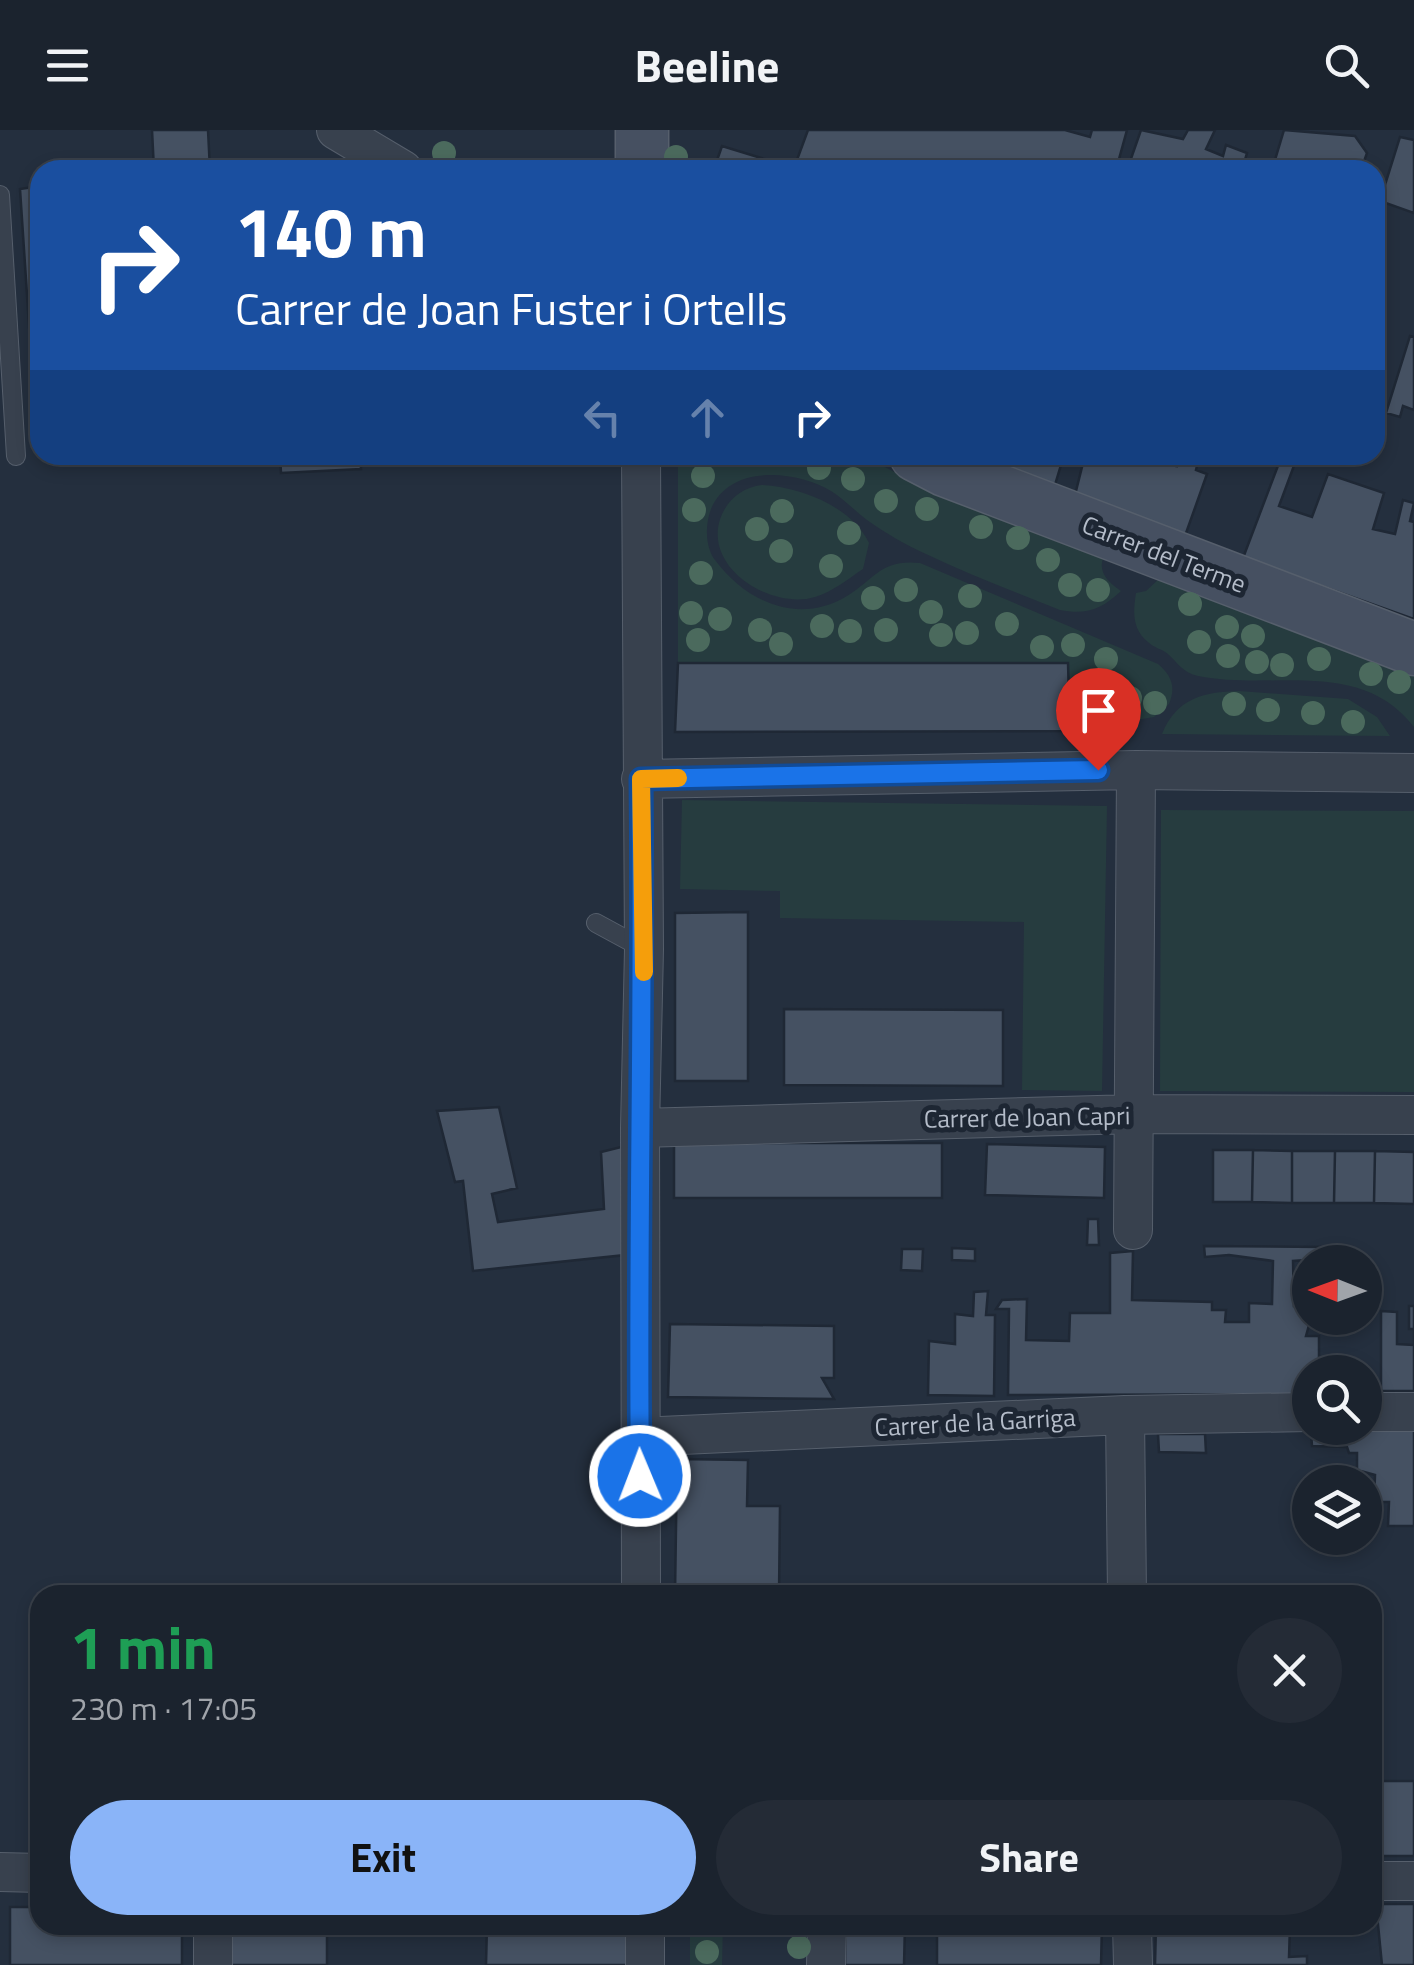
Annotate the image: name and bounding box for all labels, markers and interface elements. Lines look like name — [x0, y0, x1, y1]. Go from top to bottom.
text: Beeline — [635, 31, 779, 99]
icon: menu — [40, 38, 95, 93]
icon: search — [1319, 38, 1374, 93]
text: 140 m — [235, 178, 427, 284]
icon: right — [70, 200, 200, 330]
text: Carrer de Joan Fuster i Ortells — [235, 274, 787, 342]
icon: left — [575, 390, 630, 445]
icon: ahead — [680, 390, 735, 445]
icon: right — [785, 390, 840, 445]
street label: Carrer del Terme — [1077, 505, 1251, 603]
pin — [1056, 668, 1141, 771]
icon: arrive — [1071, 683, 1126, 738]
street label: Carrer de Joan Capri — [923, 1096, 1131, 1138]
north arrow — [1292, 1245, 1382, 1335]
map controls — [1292, 1245, 1382, 1555]
button: search — [1292, 1355, 1382, 1445]
street label: Carrer de la Garriga — [874, 1398, 1077, 1446]
position arrow — [588, 1424, 692, 1528]
button: layers — [1292, 1465, 1382, 1555]
text: 1 min — [70, 1601, 216, 1692]
button: close — [1237, 1618, 1342, 1723]
text: 230 m · 17:05 — [70, 1684, 257, 1732]
button: Exit — [70, 1800, 696, 1915]
button: Share — [716, 1800, 1342, 1915]

